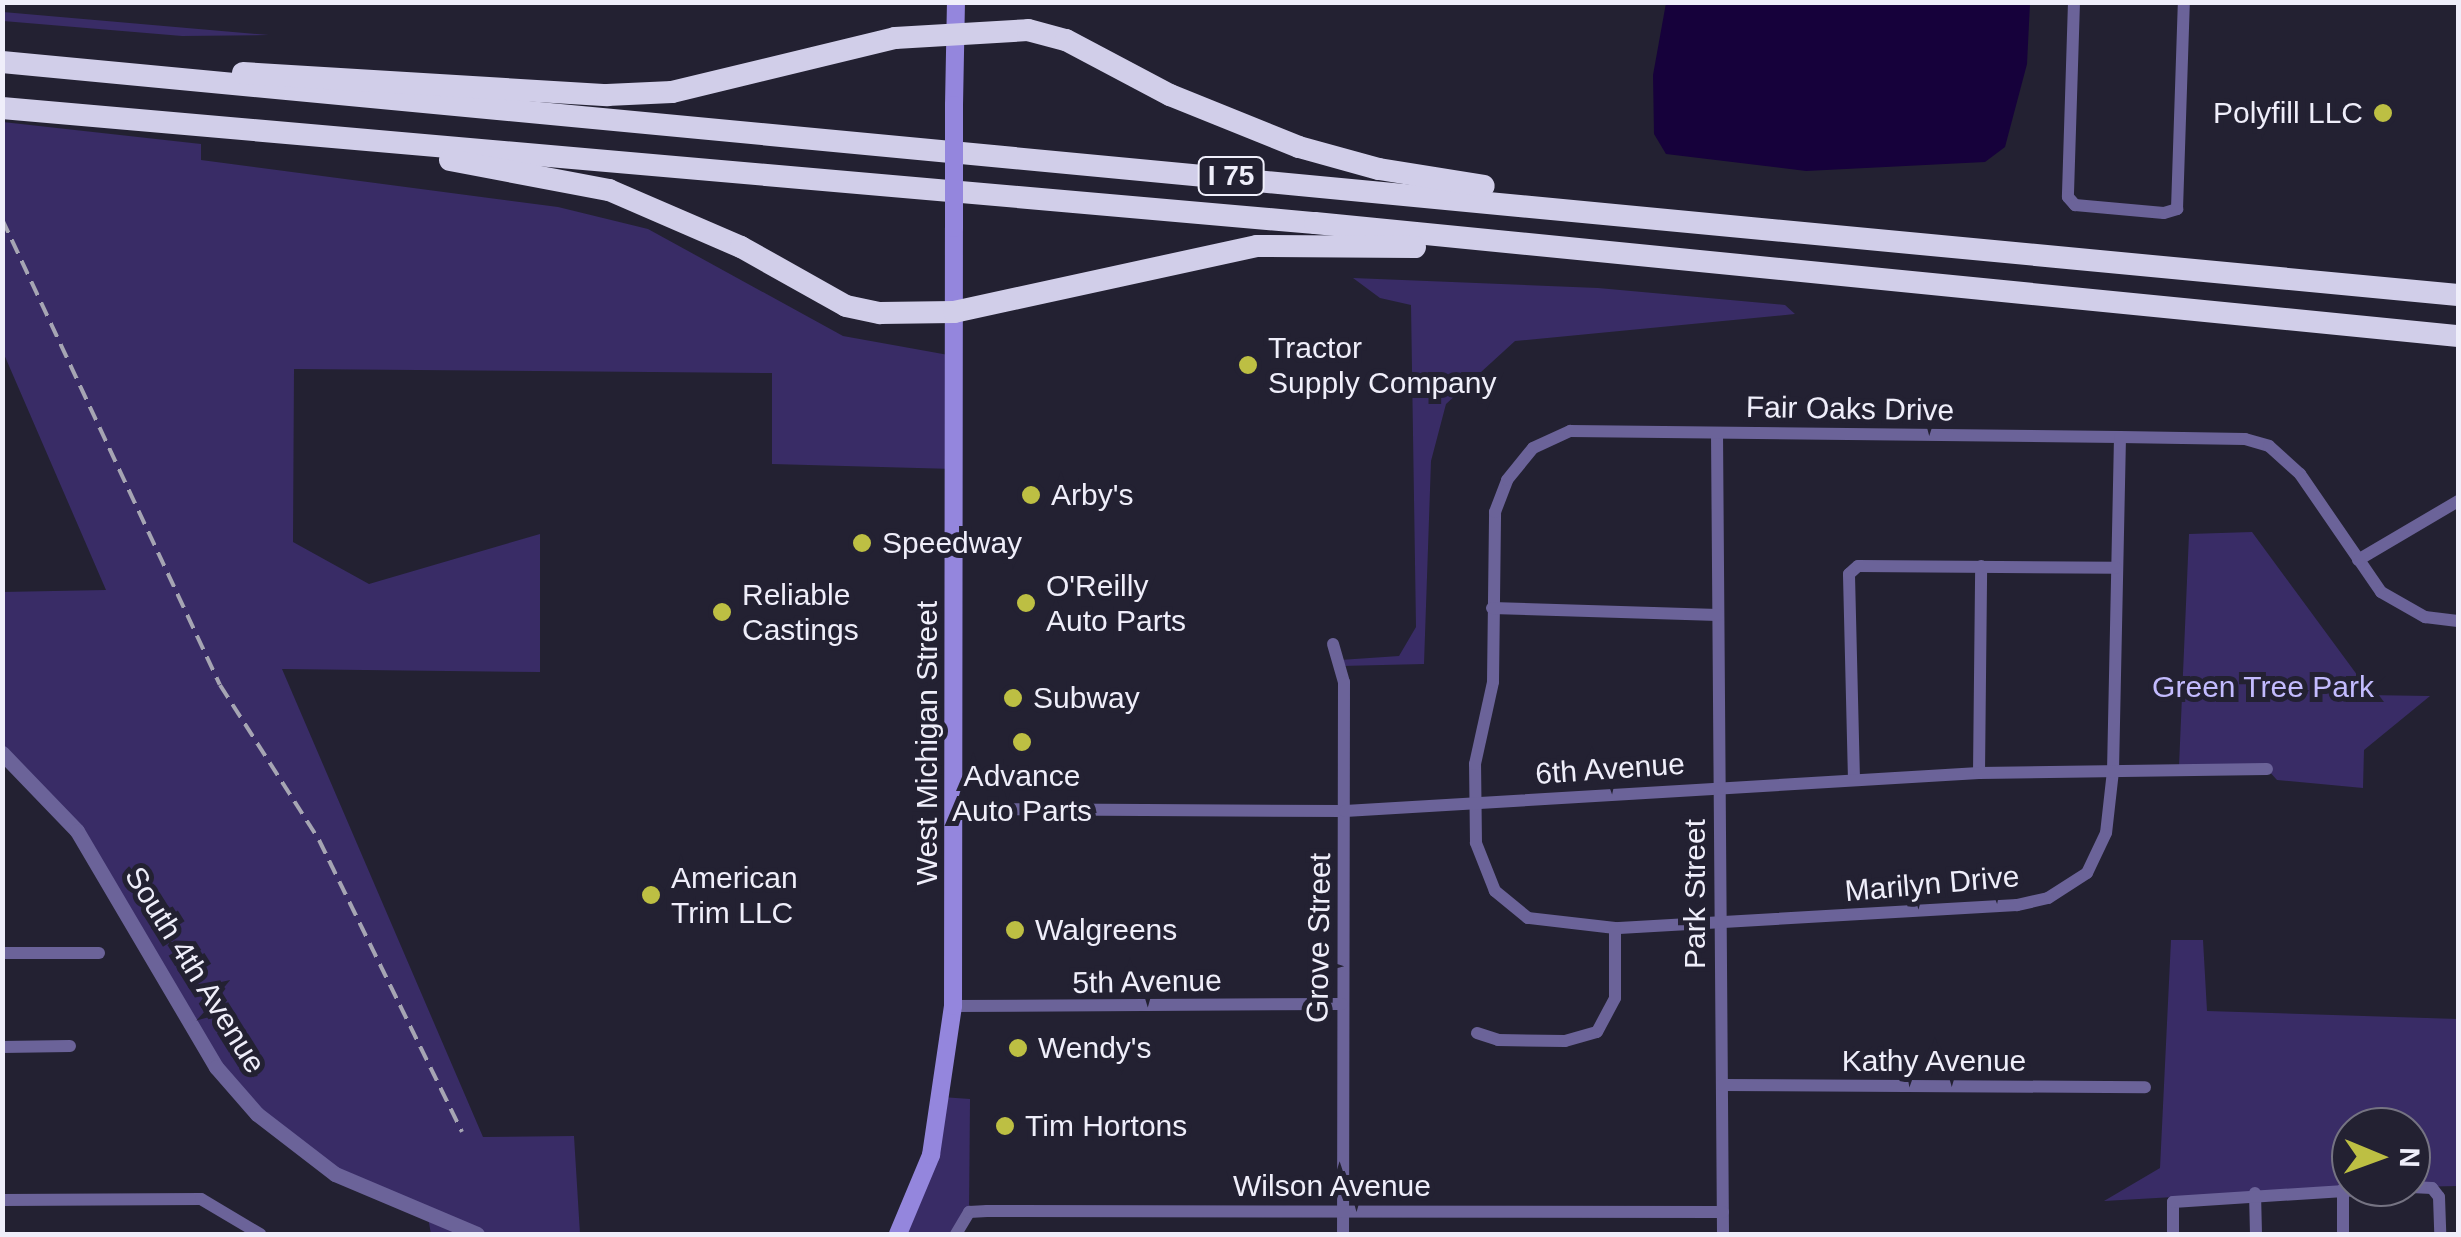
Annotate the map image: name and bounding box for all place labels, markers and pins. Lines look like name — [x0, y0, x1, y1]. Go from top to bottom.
place label: Polyfill LLC — [2213, 95, 2363, 131]
marker: Polyfill LLC — [2372, 102, 2394, 124]
place label: Tractor Supply Company — [1268, 330, 1496, 400]
marker: Tractor Supply Company — [1237, 354, 1259, 376]
place label: Arby's — [1051, 477, 1133, 513]
marker: Arby's — [1020, 484, 1042, 506]
place label: Speedway — [882, 525, 1022, 561]
marker: Speedway — [851, 532, 873, 554]
place label: O'Reilly Auto Parts — [1046, 568, 1186, 638]
place label: Reliable Castings — [742, 577, 859, 648]
marker: O'Reilly Auto Parts — [1015, 592, 1037, 614]
marker: Reliable Castings — [711, 601, 733, 623]
place label: Subway — [1033, 680, 1140, 716]
marker: Subway — [1002, 687, 1024, 709]
marker: Advance Auto Parts — [1011, 731, 1033, 753]
place label: Advance Auto Parts — [952, 758, 1092, 828]
place label: American Trim LLC — [671, 860, 798, 930]
marker: American Trim LLC — [640, 884, 662, 906]
place label: Walgreens — [1035, 912, 1177, 948]
marker: Walgreens — [1004, 919, 1026, 941]
place label: Wendy's — [1038, 1030, 1152, 1066]
marker: Wendy's — [1007, 1037, 1029, 1059]
place label: Tim Hortons — [1025, 1108, 1187, 1144]
marker: Tim Hortons — [994, 1115, 1016, 1137]

